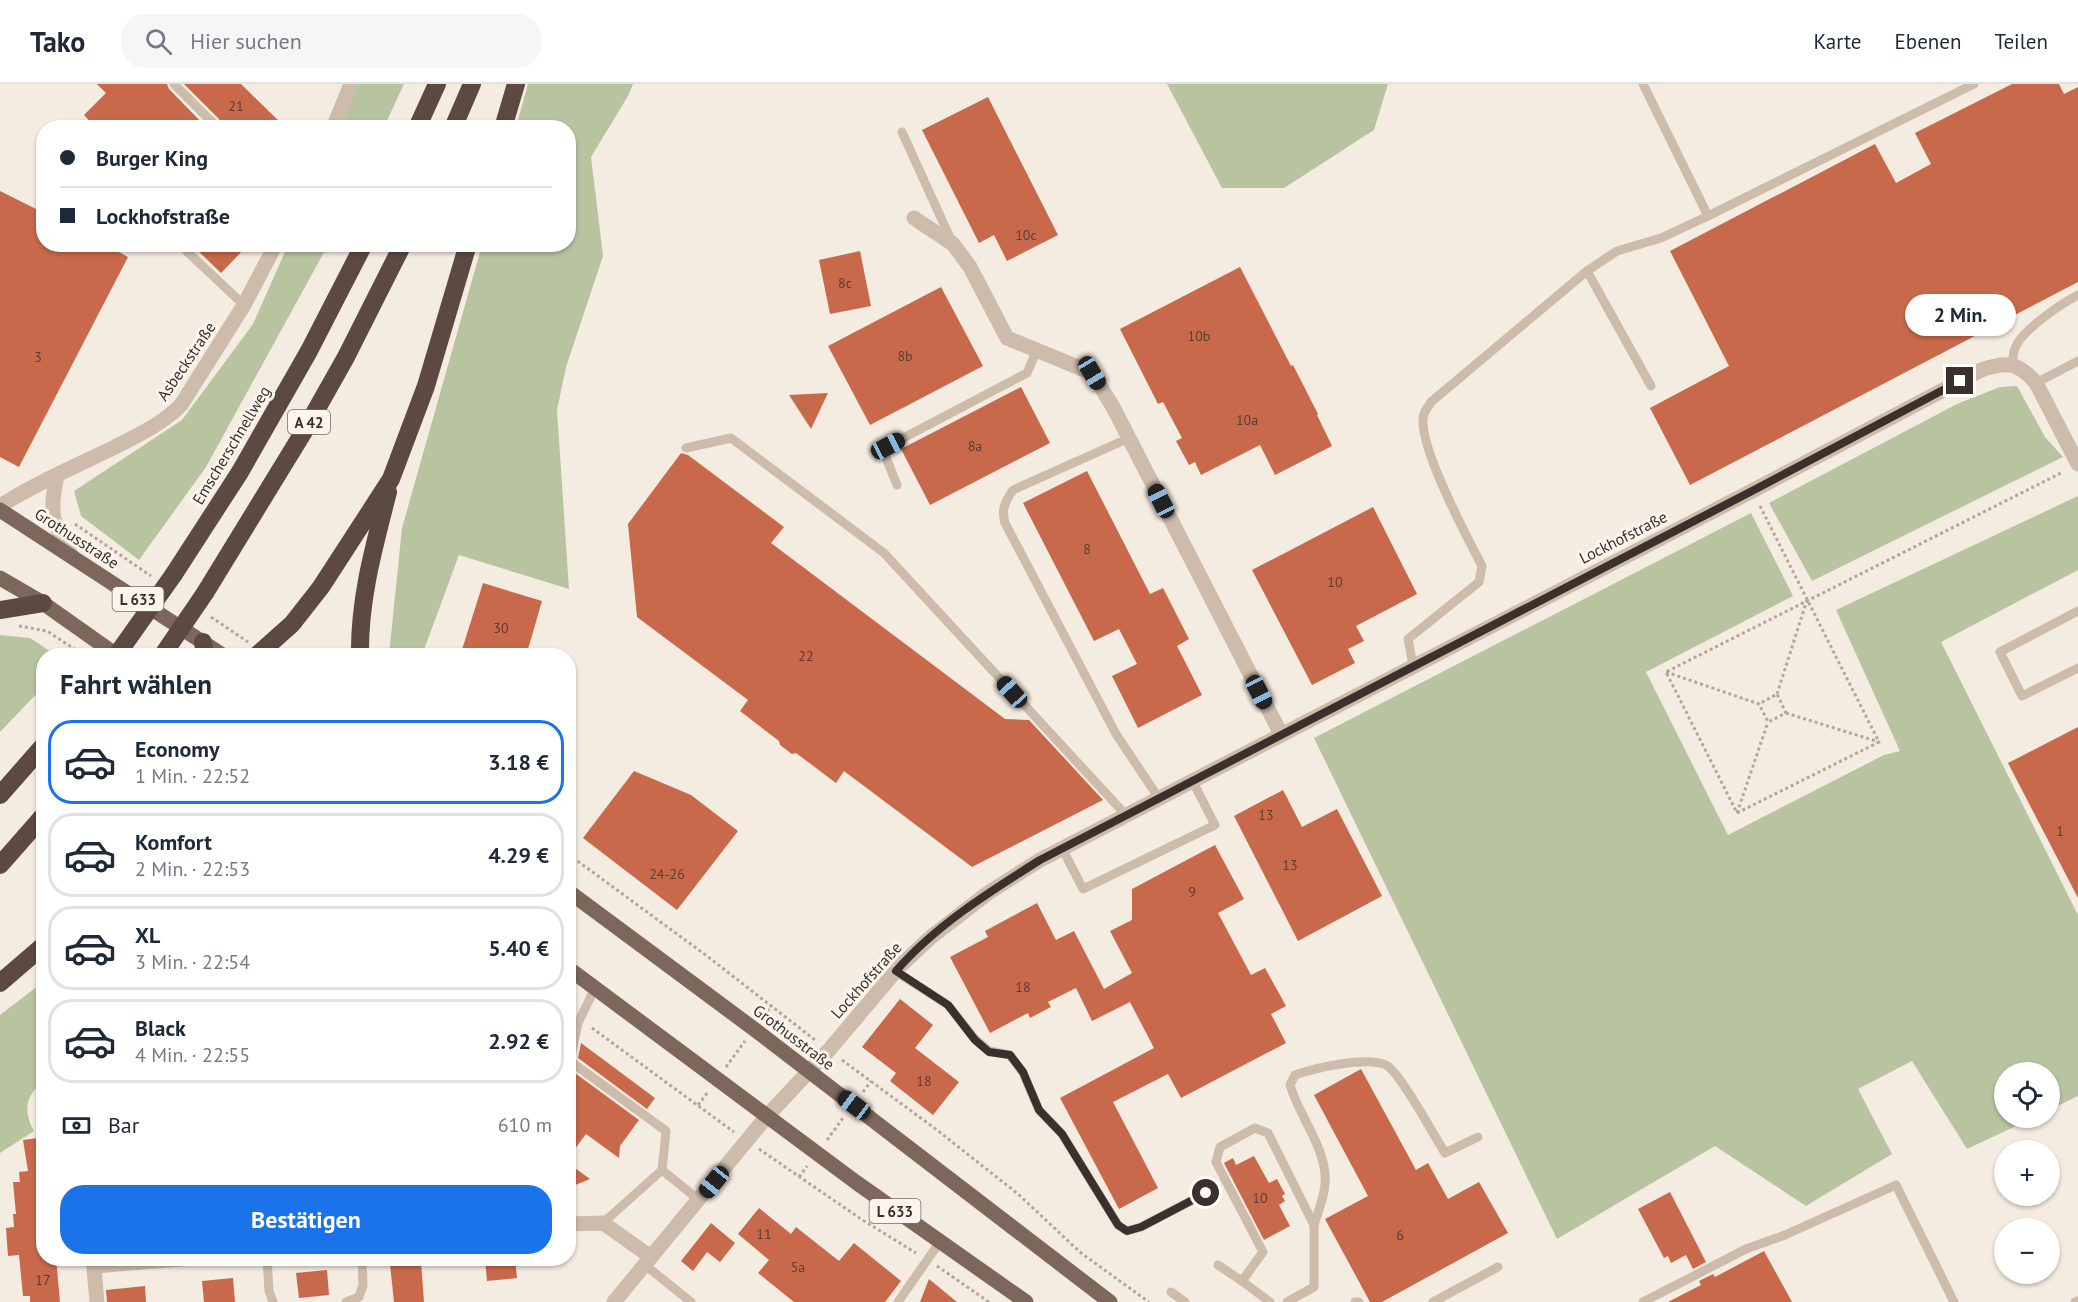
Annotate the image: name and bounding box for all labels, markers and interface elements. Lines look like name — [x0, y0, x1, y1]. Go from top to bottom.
search box — [121, 14, 541, 68]
text: Tako — [30, 23, 85, 60]
icon: search — [142, 25, 175, 58]
text: Hier suchen — [190, 27, 302, 55]
text: Karte — [1814, 28, 1862, 55]
text: Ebenen — [1895, 28, 1961, 55]
text: Teilen — [1994, 28, 2048, 55]
house number: 21 — [228, 97, 244, 115]
text: Burger King — [96, 144, 208, 172]
text: Lockhofstraße — [96, 202, 230, 230]
house number: 10c — [1015, 226, 1037, 244]
house number: 8c — [838, 274, 852, 292]
callout: 2 Min. — [1904, 294, 2016, 336]
text: 2 Min. — [1934, 302, 1987, 328]
street label: Asbeckstraße — [152, 318, 220, 404]
house number: 10b — [1188, 327, 1210, 345]
house number: 8b — [897, 347, 913, 365]
house number: 3 — [34, 348, 42, 366]
car — [1075, 353, 1109, 393]
route end — [1946, 367, 1973, 394]
street label: Emscherschnellweg — [188, 382, 274, 508]
road number: A 42 — [288, 410, 330, 434]
house number: 10a — [1236, 411, 1258, 429]
car — [868, 430, 908, 462]
house number: 8a — [968, 437, 982, 455]
car — [1145, 481, 1177, 521]
street label: Grothusstraße — [31, 503, 123, 573]
street label: Lockhofstraße — [1576, 506, 1670, 568]
house number: 8 — [1083, 540, 1091, 558]
house number: 10 — [1327, 573, 1343, 591]
road number: L 633 — [112, 587, 164, 611]
house number: 30 — [493, 619, 509, 637]
house number: 22 — [798, 647, 814, 665]
text: Fahrt wählen — [60, 667, 212, 701]
car — [1243, 672, 1275, 712]
car — [993, 673, 1031, 711]
icon: car — [63, 735, 117, 789]
text: Economy — [135, 735, 219, 763]
text: 3.18 € — [488, 748, 549, 776]
text: 1 Min. · 22:52 — [135, 763, 250, 789]
house number: 13 — [1258, 806, 1274, 824]
house number: 1 — [2056, 822, 2064, 840]
icon: car — [63, 828, 117, 882]
text: Komfort — [135, 828, 212, 856]
text: 4.29 € — [488, 841, 549, 869]
text: 2 Min. · 22:53 — [135, 856, 250, 882]
house number: 13 — [1282, 856, 1298, 874]
house number: 24-26 — [649, 865, 685, 883]
house number: 9 — [1188, 883, 1196, 901]
icon: car — [63, 921, 117, 975]
text: XL — [135, 921, 160, 949]
text: 5.40 € — [488, 934, 549, 962]
street label: Lockhofstraße — [826, 938, 906, 1022]
text: 3 Min. · 22:54 — [135, 949, 250, 975]
house number: 18 — [1015, 978, 1031, 996]
street label: Grothusstraße — [749, 1000, 839, 1074]
icon: car — [63, 1014, 117, 1068]
text: Black — [135, 1014, 186, 1042]
text: 2.92 € — [488, 1027, 549, 1055]
text: 4 Min. · 22:55 — [135, 1042, 250, 1068]
map controls — [1994, 1062, 2060, 1284]
button: locate — [1994, 1062, 2060, 1128]
house number: 18 — [916, 1072, 932, 1090]
car — [834, 1087, 874, 1123]
icon: cash — [60, 1109, 93, 1142]
text: Bar — [108, 1111, 139, 1139]
text: 610 m — [498, 1112, 552, 1138]
button: + — [1994, 1140, 2060, 1206]
car — [696, 1162, 732, 1202]
route start — [1192, 1179, 1219, 1206]
button: Bestätigen — [60, 1185, 552, 1254]
house number: 10 — [1252, 1189, 1268, 1207]
road number: L 633 — [870, 1199, 920, 1223]
button: − — [1994, 1218, 2060, 1284]
house number: 11 — [756, 1225, 772, 1243]
house number: 6 — [1396, 1226, 1404, 1244]
house number: 5a — [791, 1258, 805, 1276]
house number: 17 — [35, 1271, 51, 1289]

